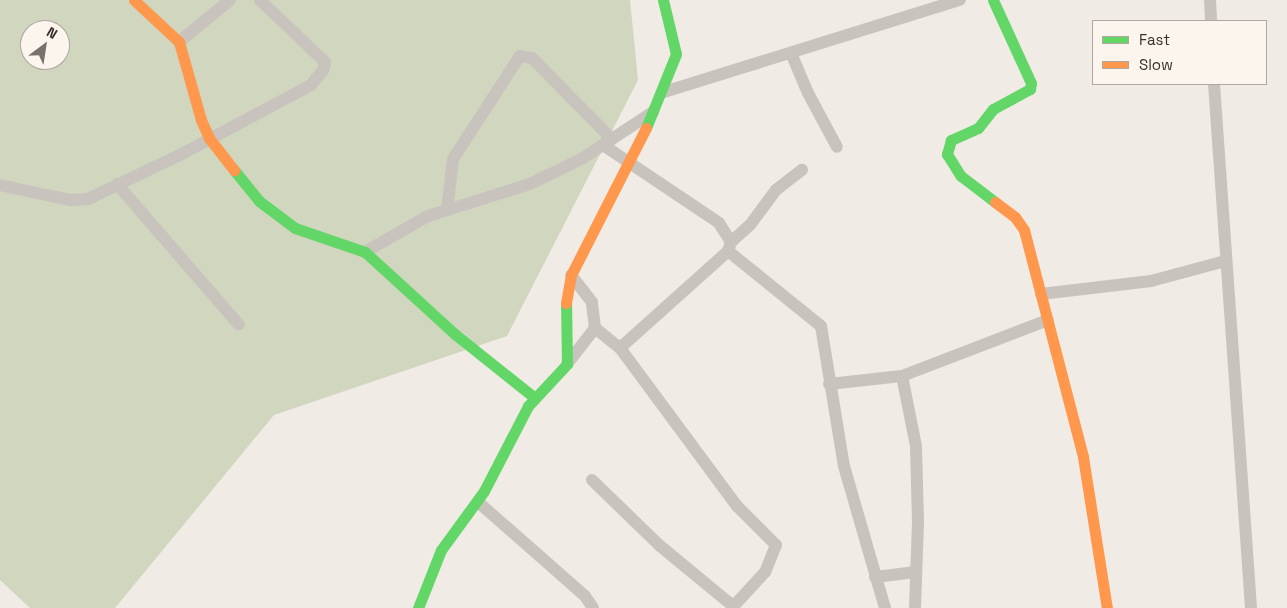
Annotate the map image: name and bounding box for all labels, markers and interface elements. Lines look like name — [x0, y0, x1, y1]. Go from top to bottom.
north arrow — [20, 20, 70, 70]
legend — [1092, 20, 1267, 85]
text: N — [44, 23, 61, 43]
text: Fast — [1139, 30, 1170, 49]
text: Slow — [1139, 55, 1173, 74]

